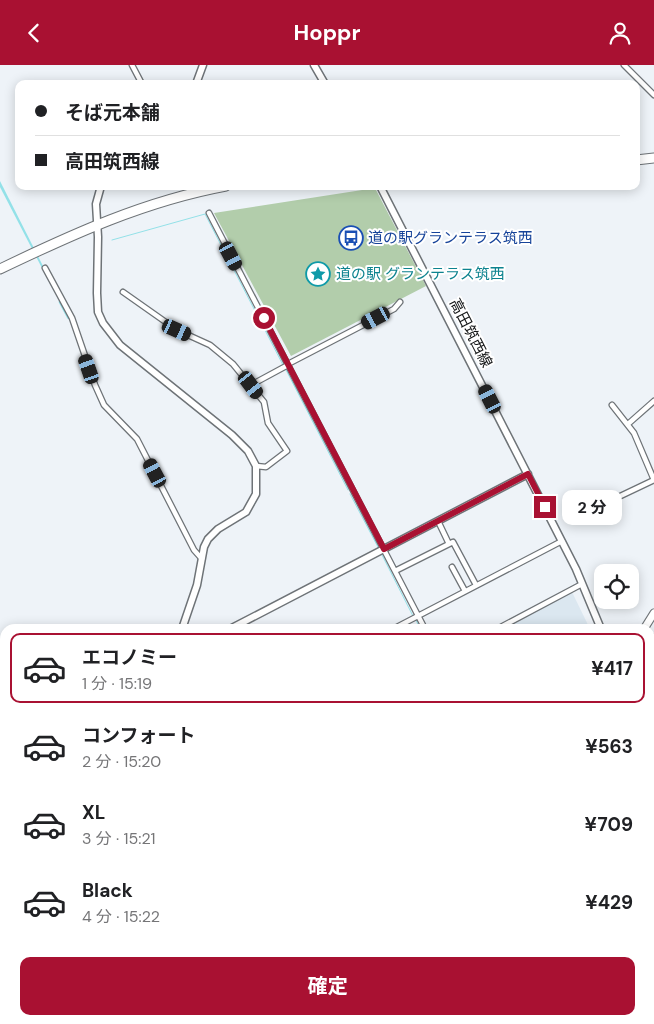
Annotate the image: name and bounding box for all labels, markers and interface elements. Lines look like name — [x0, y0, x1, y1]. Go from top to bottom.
text: Hoppr — [294, 18, 360, 47]
icon: back — [20, 19, 48, 47]
icon: person — [606, 19, 634, 47]
text: そば元本舗 — [65, 100, 160, 125]
text: 高田筑西線 — [65, 149, 160, 174]
bus stop icon: 道の駅グランテラス筑西 — [338, 225, 364, 251]
place label: 道の駅グランテラス筑西 — [368, 228, 533, 248]
car — [217, 239, 244, 273]
place icon: 道の駅 グランテラス筑西 — [305, 261, 331, 287]
place label: 道の駅 グランテラス筑西 — [336, 264, 505, 284]
street label: 高田筑西線 — [445, 295, 497, 371]
car — [359, 304, 392, 332]
route start — [253, 307, 275, 329]
car — [160, 317, 193, 343]
car — [77, 352, 100, 386]
car — [235, 369, 266, 401]
car — [476, 382, 503, 416]
car — [141, 456, 168, 490]
callout: 2 分 — [562, 489, 622, 525]
route end — [534, 496, 556, 518]
text: 2 分 — [578, 497, 607, 518]
map controls — [594, 564, 639, 609]
button: locate — [594, 564, 639, 609]
text: エコノミー — [82, 645, 177, 670]
icon: car — [22, 646, 67, 691]
text: ¥417 — [591, 656, 633, 681]
text: 1 分 · 15:19 — [82, 673, 152, 694]
text: コンフォート — [82, 723, 195, 748]
icon: car — [22, 724, 67, 769]
text: ¥563 — [585, 734, 633, 759]
text: 2 分 · 15:20 — [82, 751, 161, 772]
text: XL — [82, 800, 105, 825]
icon: car — [22, 802, 67, 847]
text: ¥709 — [585, 812, 633, 837]
text: 3 分 · 15:21 — [82, 828, 156, 849]
text: Black — [82, 878, 133, 903]
icon: car — [22, 880, 67, 925]
text: ¥429 — [585, 890, 633, 915]
text: 4 分 · 15:22 — [82, 906, 160, 927]
button: 確定 — [20, 957, 635, 1015]

